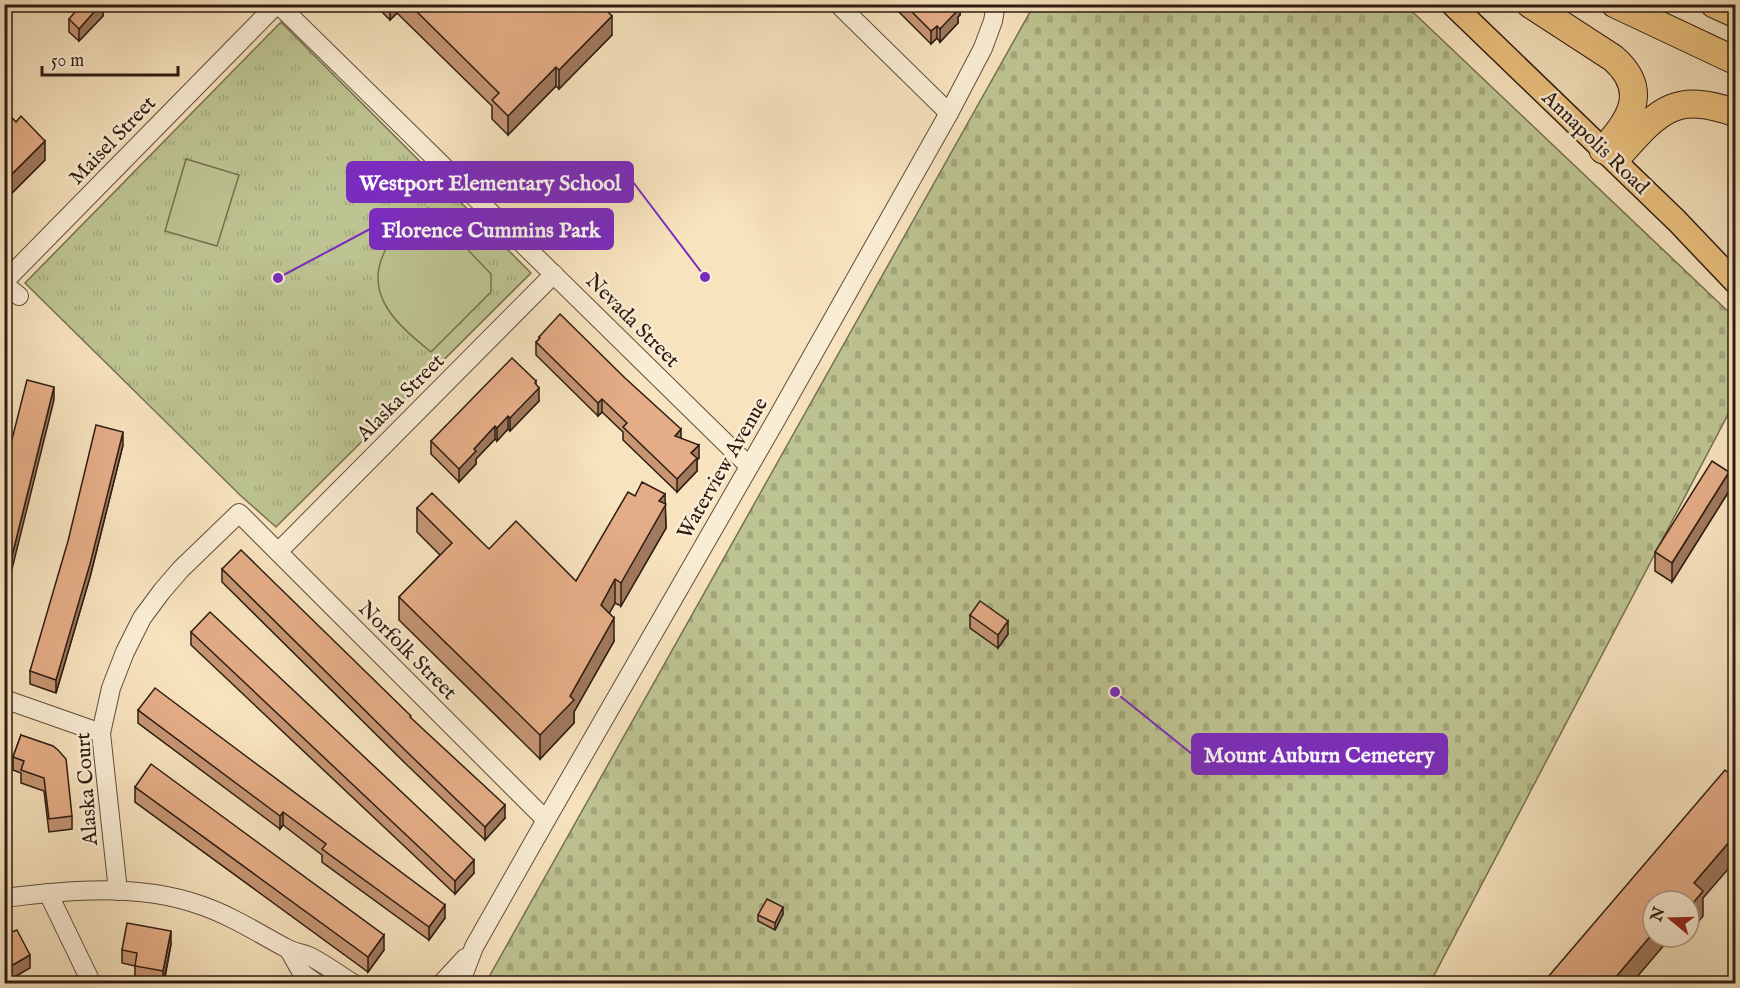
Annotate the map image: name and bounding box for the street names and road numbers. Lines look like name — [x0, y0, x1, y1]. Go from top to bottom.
street label: Annapolis Road — [1535, 84, 1655, 202]
street label: Maisel Street — [64, 91, 162, 191]
street label: Nevada Street — [579, 268, 685, 374]
street label: Alaska Street — [351, 348, 451, 448]
street label: Waterview Avenue — [672, 393, 775, 545]
street label: Norfolk Street — [352, 596, 462, 706]
street label: Alaska Court — [70, 731, 105, 847]

